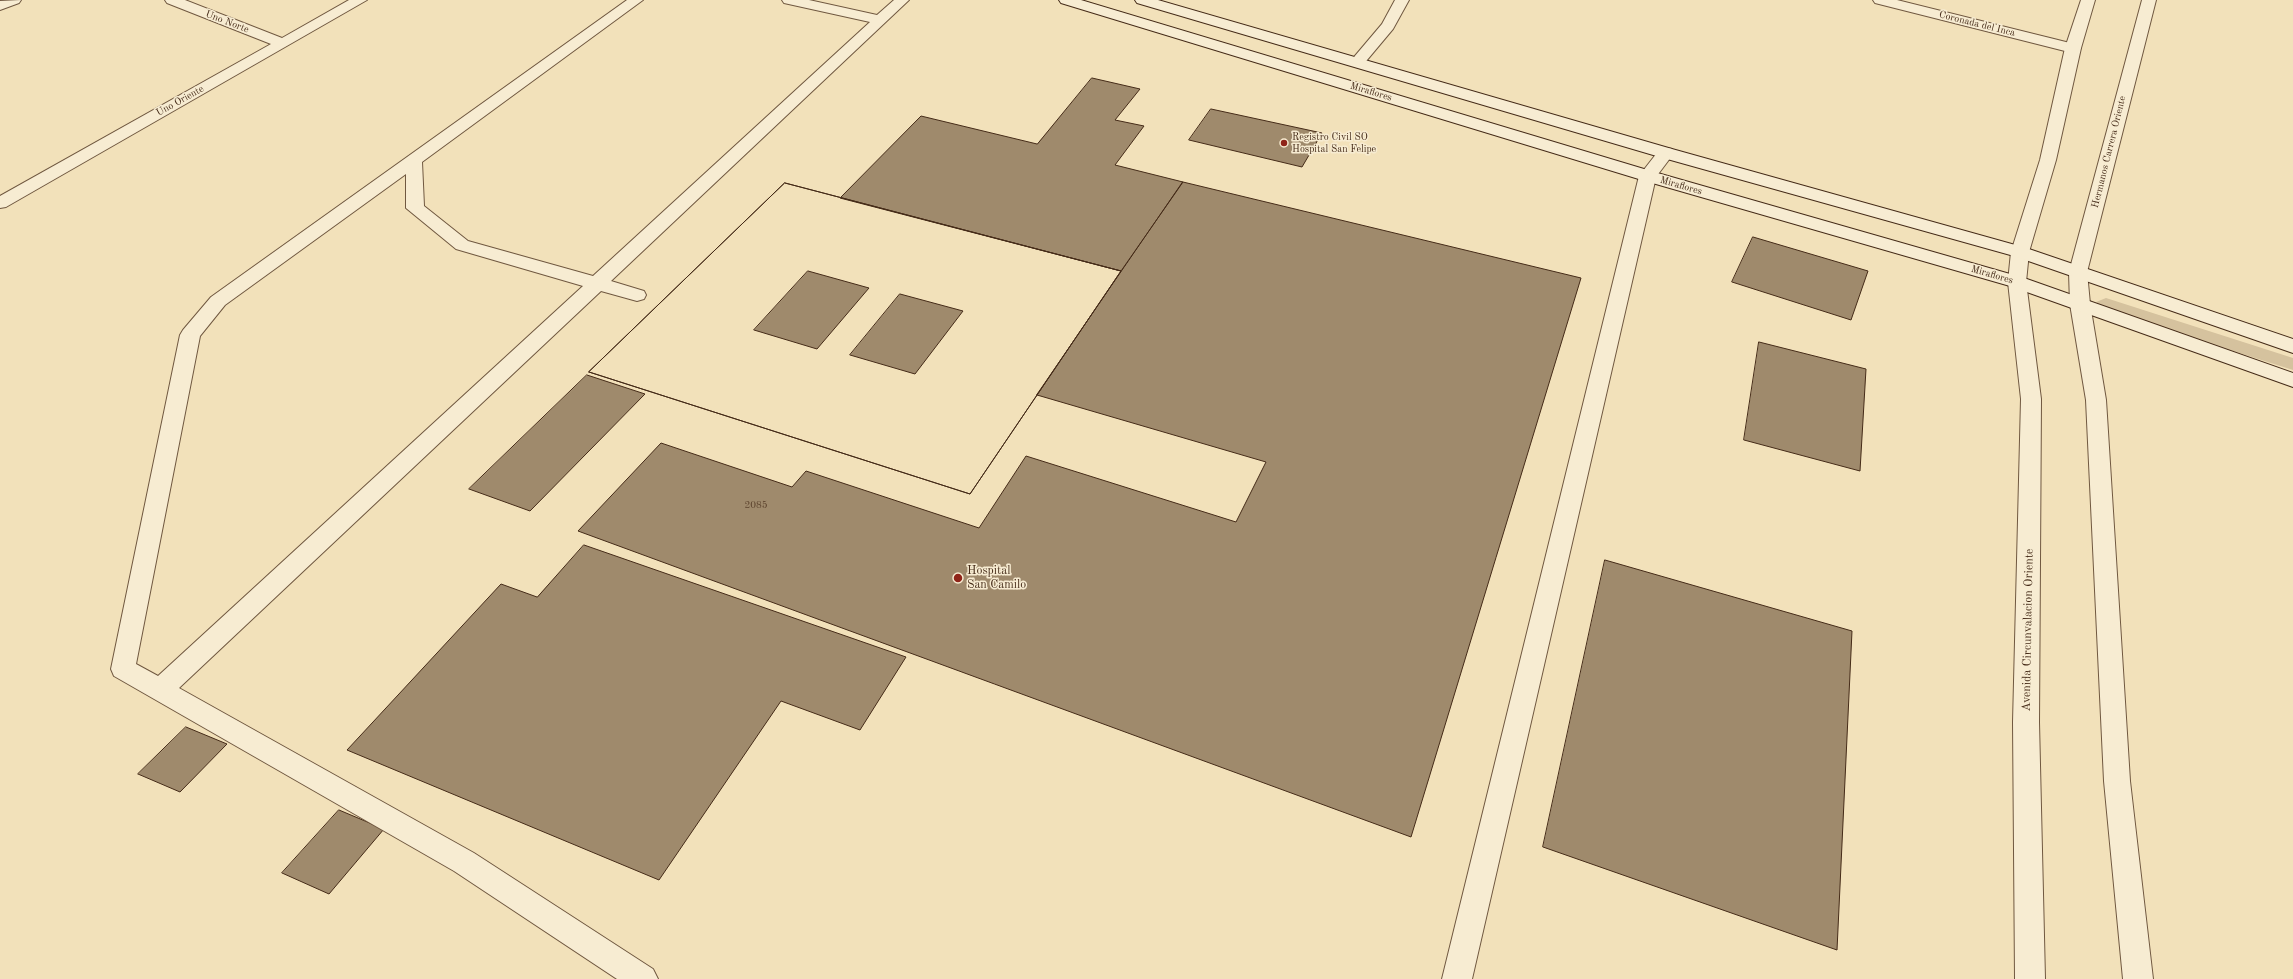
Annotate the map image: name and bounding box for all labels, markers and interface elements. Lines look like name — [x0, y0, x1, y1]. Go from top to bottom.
street label: Uno Norte — [203, 8, 251, 36]
street label: Coronada del Inca — [1938, 9, 2016, 39]
street label: Miraflores — [1348, 80, 1394, 104]
street label: Uno Oriente — [154, 83, 206, 119]
street label: Hermanos Carrera Oriente — [2089, 95, 2129, 209]
place label: Registro Civil SO Hospital San Felipe — [1292, 131, 1376, 154]
marker: Registro Civil SO Hospital San Felipe — [1279, 138, 1289, 148]
street label: Miraflores — [1658, 174, 1704, 198]
street label: Miraflores — [1969, 263, 2015, 287]
house number: 2085 — [744, 499, 768, 511]
street label: Avenida Circunvalacion Oriente — [2019, 548, 2037, 712]
place label: Hospital San Camilo — [967, 564, 1026, 592]
marker: Hospital San Camilo — [952, 572, 964, 584]

